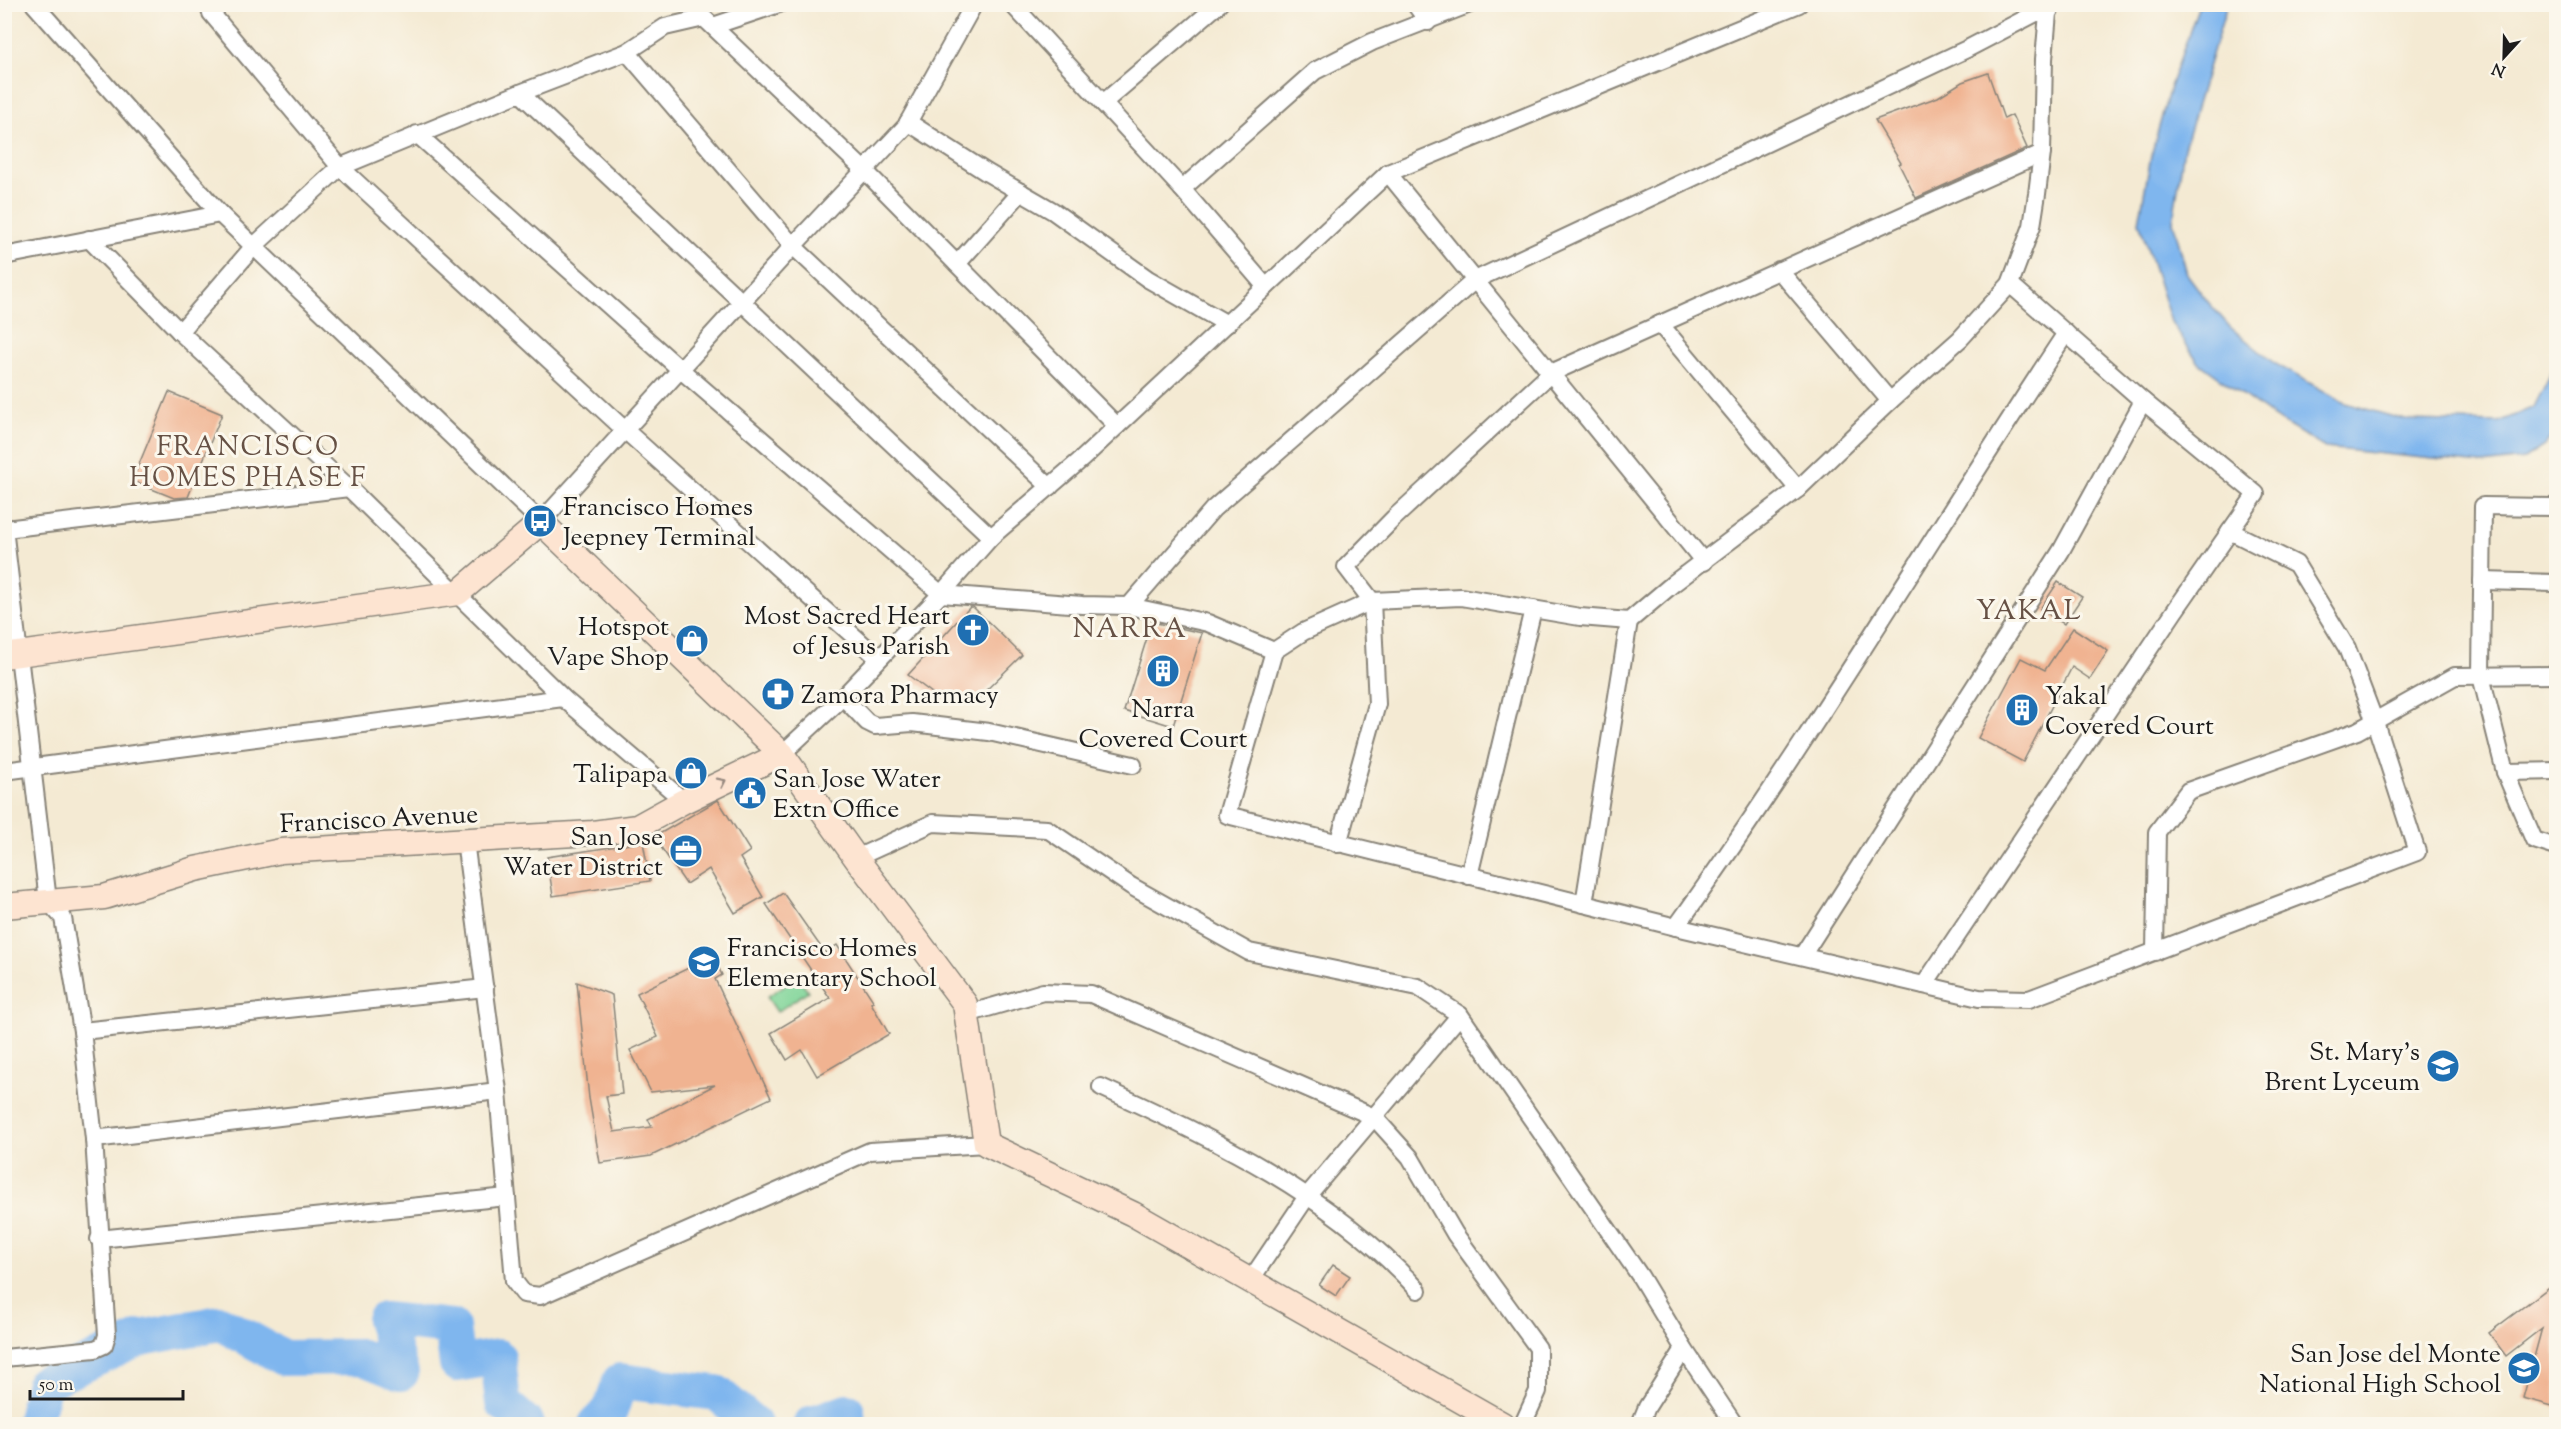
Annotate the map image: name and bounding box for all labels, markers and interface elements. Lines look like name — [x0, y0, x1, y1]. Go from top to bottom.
north arrow — [2474, 27, 2534, 87]
text: N — [2489, 55, 2510, 82]
district label: FRANCISCO HOMES PHASE F — [129, 429, 367, 499]
place label: Francisco Homes Jeepney Terminal — [561, 490, 756, 557]
bus stop icon: Francisco Homes Jeepney Terminal — [522, 503, 558, 539]
district label: YAKAL — [1976, 592, 2082, 632]
place label: Most Sacred Heart of Jesus Parish — [744, 599, 950, 666]
place label: Hotspot Vape Shop — [547, 610, 669, 677]
district label: NARRA — [1072, 610, 1188, 650]
church icon: Most Sacred Heart of Jesus Parish — [955, 612, 991, 648]
shop icon: Hotspot Vape Shop — [674, 623, 710, 659]
building icon: Narra Covered Court — [1145, 653, 1181, 689]
pharmacy icon: Zamora Pharmacy — [760, 676, 796, 712]
place label: Zamora Pharmacy — [801, 678, 999, 715]
place label: Yakal Covered Court — [2045, 679, 2214, 746]
place label: Narra Covered Court — [1079, 692, 1248, 759]
building icon: Yakal Covered Court — [2004, 692, 2040, 728]
shop icon: Talipapa — [673, 755, 709, 791]
place label: Talipapa — [573, 757, 668, 794]
place label: San Jose Water Extn Office — [773, 762, 941, 829]
public building icon: San Jose Water Extn Office — [732, 775, 768, 811]
one-way arrow — [716, 778, 727, 790]
street label: Francisco Avenue — [279, 797, 479, 844]
place label: San Jose Water District — [503, 820, 663, 887]
office icon: San Jose Water District — [668, 833, 704, 869]
place label: Francisco Homes Elementary School — [727, 931, 937, 998]
school or university icon: Francisco Homes Elementary School — [686, 944, 722, 980]
place label: St. Mary's Brent Lyceum — [2264, 1035, 2420, 1102]
school or university icon: St. Mary's Brent Lyceum — [2425, 1048, 2461, 1084]
place label: San Jose del Monte National High School — [2259, 1337, 2501, 1404]
school or university icon: San Jose del Monte National High School — [2506, 1350, 2542, 1386]
scale bar — [30, 1363, 183, 1401]
text: 50 m — [38, 1373, 74, 1399]

